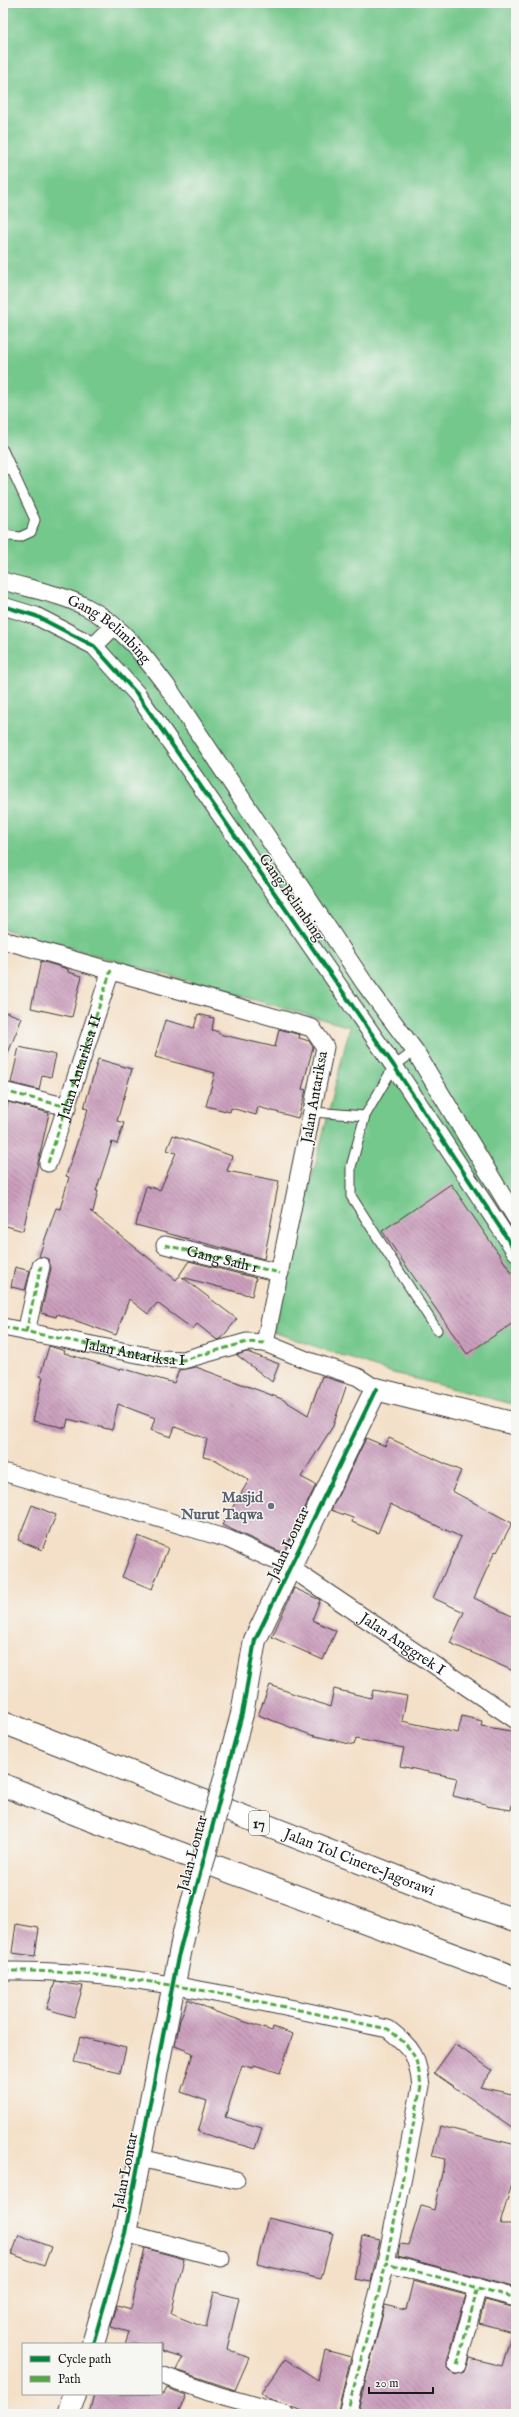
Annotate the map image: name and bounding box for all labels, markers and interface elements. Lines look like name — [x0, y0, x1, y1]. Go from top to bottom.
street label: Gang Belimbing — [65, 591, 155, 668]
street label: Gang Belimbing — [254, 850, 329, 945]
street label: Jalan Antariksa II — [53, 1012, 106, 1124]
street label: Jalan Antariksa — [297, 1049, 332, 1147]
street label: Gang Saih 1 — [185, 1242, 260, 1277]
street label: Jalan Antariksa I — [80, 1334, 186, 1370]
place label: Masjid Nurut Taqwa — [180, 1488, 264, 1524]
marker: Masjid Nurut Taqwa — [266, 1501, 276, 1511]
street label: Jalan Lontar — [263, 1503, 314, 1584]
street label: Jalan Anggrek I — [355, 1607, 449, 1680]
road number: 17 — [249, 1811, 269, 1835]
street label: Jalan Lontar — [173, 1813, 212, 1895]
street label: Jalan Tol Cinere–Jagorawi — [279, 1824, 437, 1901]
street label: Jalan Lontar — [108, 2131, 142, 2213]
legend — [22, 2343, 162, 2395]
text: Cycle path — [58, 2352, 112, 2368]
scale bar — [369, 2369, 433, 2395]
text: Path — [58, 2372, 81, 2387]
text: 20 m — [375, 2376, 398, 2391]

